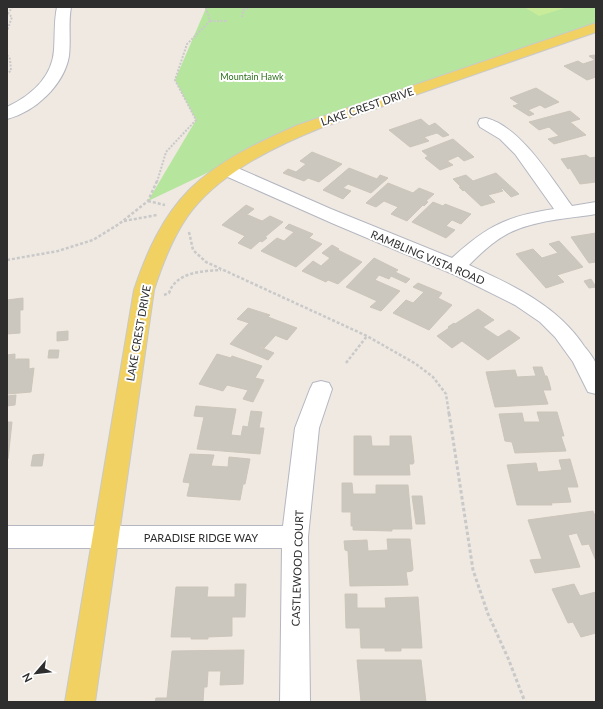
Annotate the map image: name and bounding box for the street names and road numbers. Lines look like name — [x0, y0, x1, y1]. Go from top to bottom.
street label: LAKE CREST DRIVE — [319, 84, 415, 128]
street label: RAMBLING VISTA ROAD — [369, 227, 487, 287]
street label: LAKE CREST DRIVE — [123, 284, 153, 382]
street label: CASTLEWOOD COURT — [288, 509, 306, 626]
street label: PARADISE RIDGE WAY — [144, 531, 258, 544]

